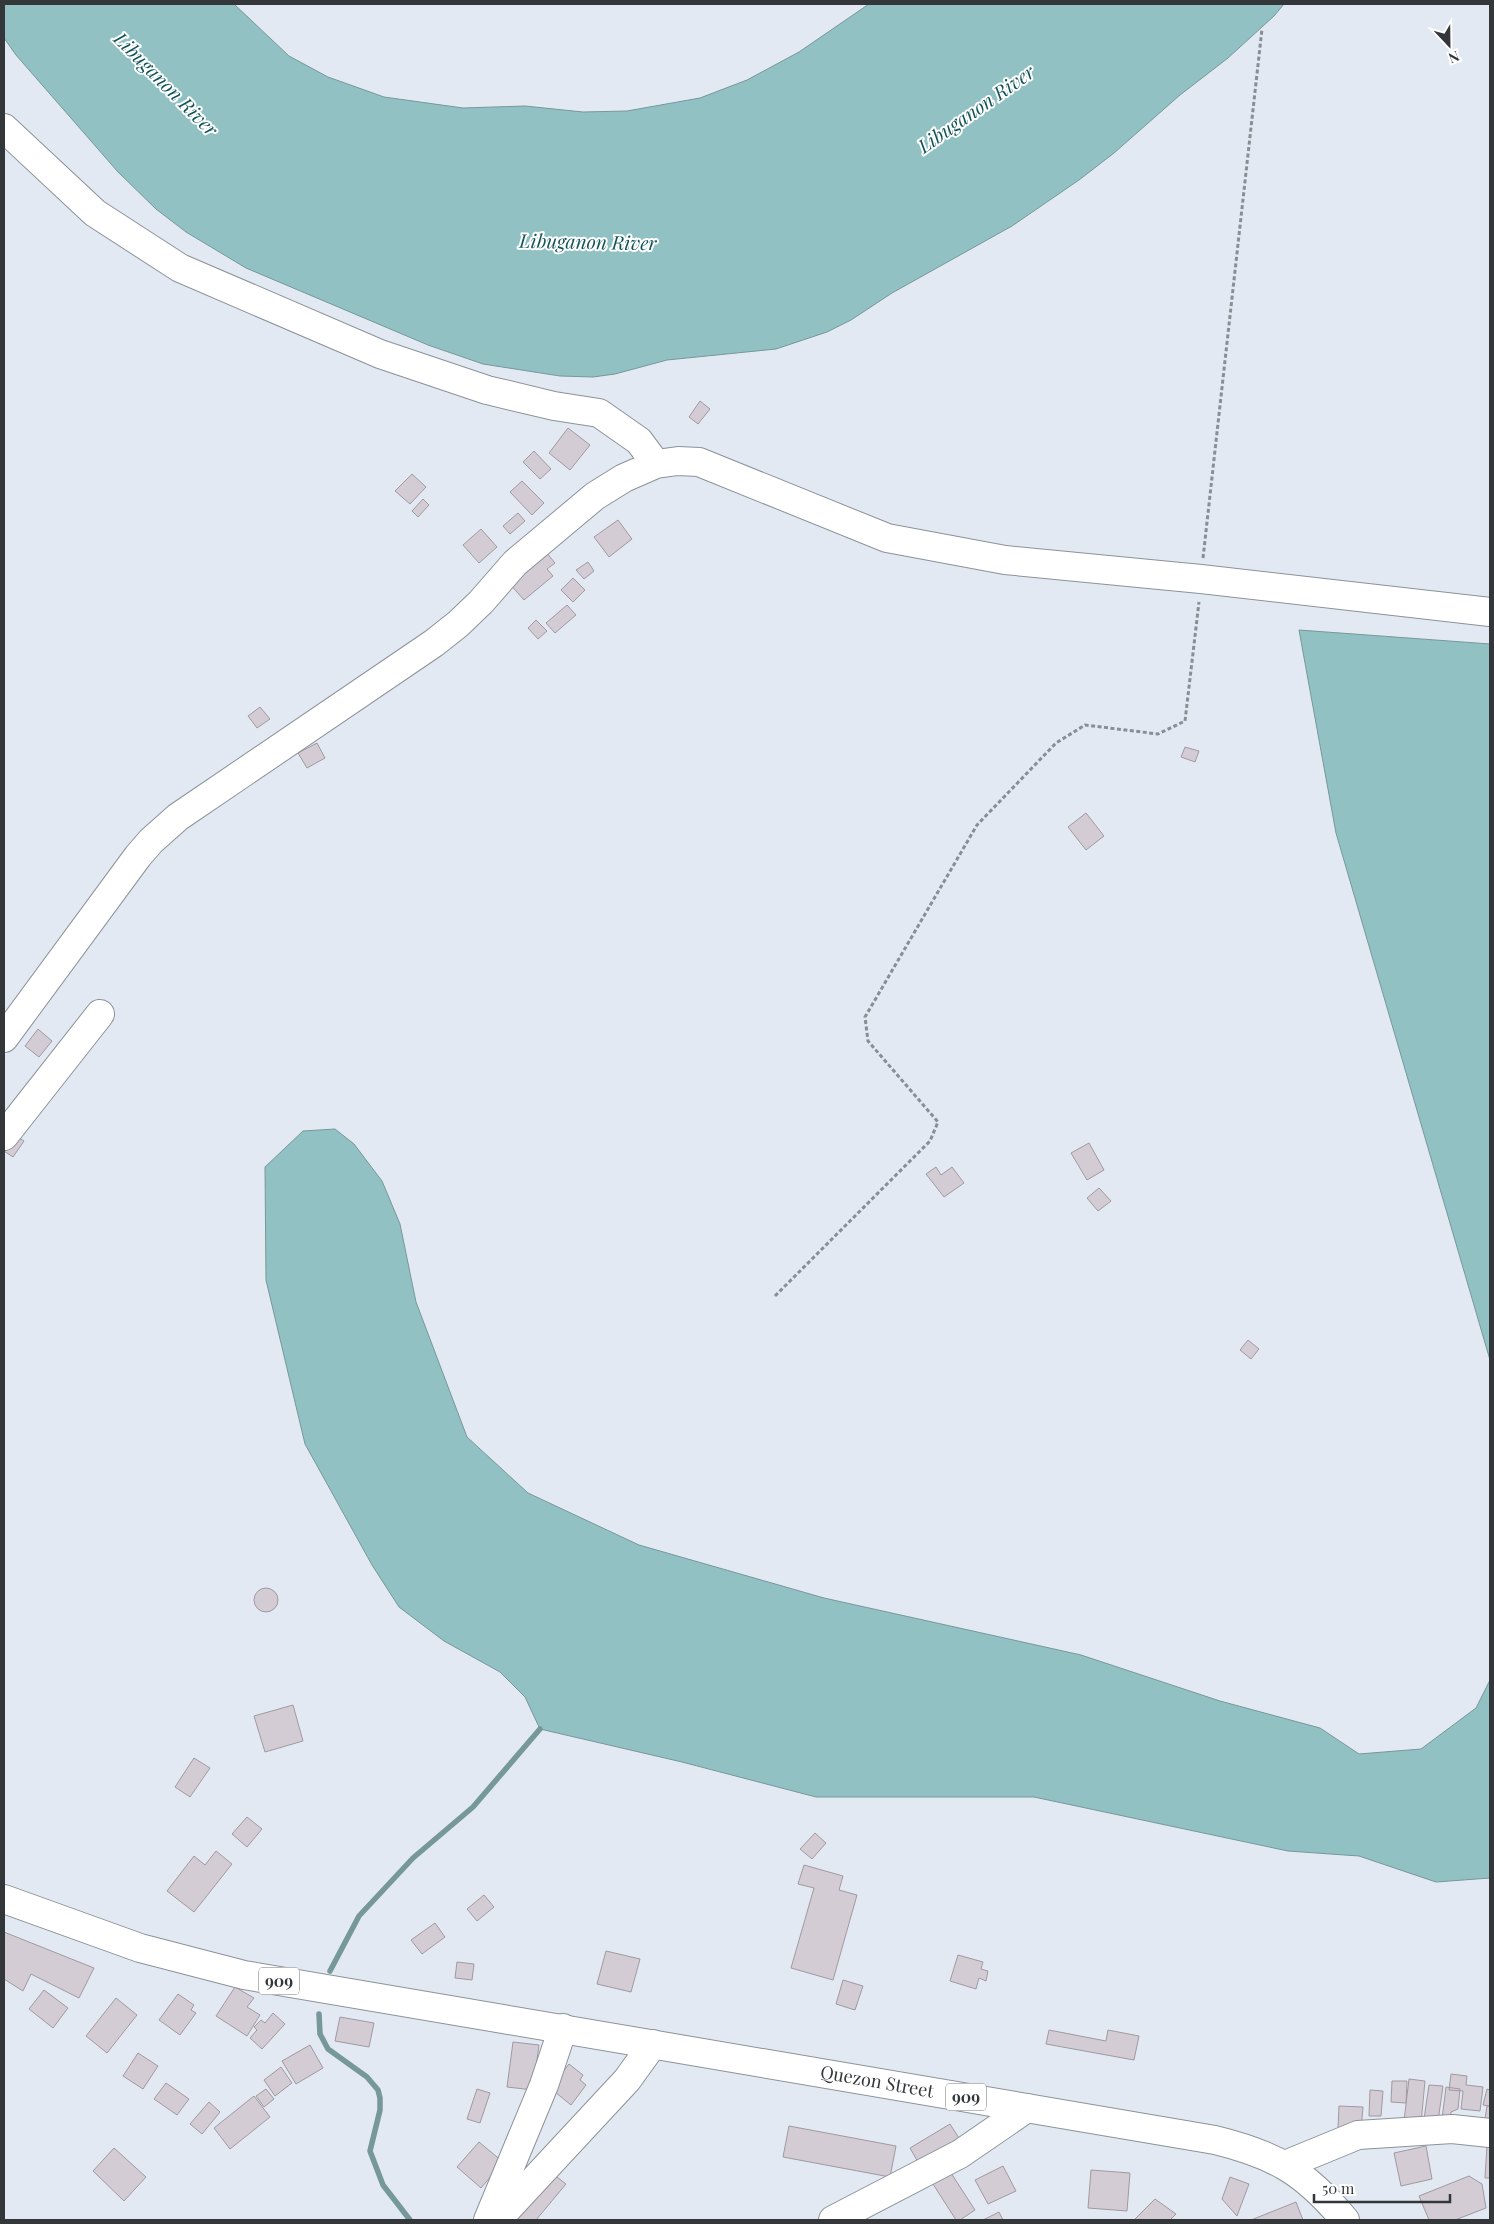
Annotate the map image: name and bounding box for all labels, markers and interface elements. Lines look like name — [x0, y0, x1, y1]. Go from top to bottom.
north arrow — [1424, 20, 1474, 70]
water label: Libuganon River — [108, 25, 225, 142]
text: N — [1446, 47, 1462, 68]
water label: Libuganon River — [911, 58, 1040, 159]
water label: Libuganon River — [518, 227, 658, 255]
road number: 909 — [259, 1968, 299, 1994]
street label: Quezon Street — [819, 2059, 936, 2103]
road number: 909 — [946, 2084, 986, 2110]
scale bar — [1314, 2172, 1450, 2204]
text: 50 m — [1322, 2178, 1355, 2198]

